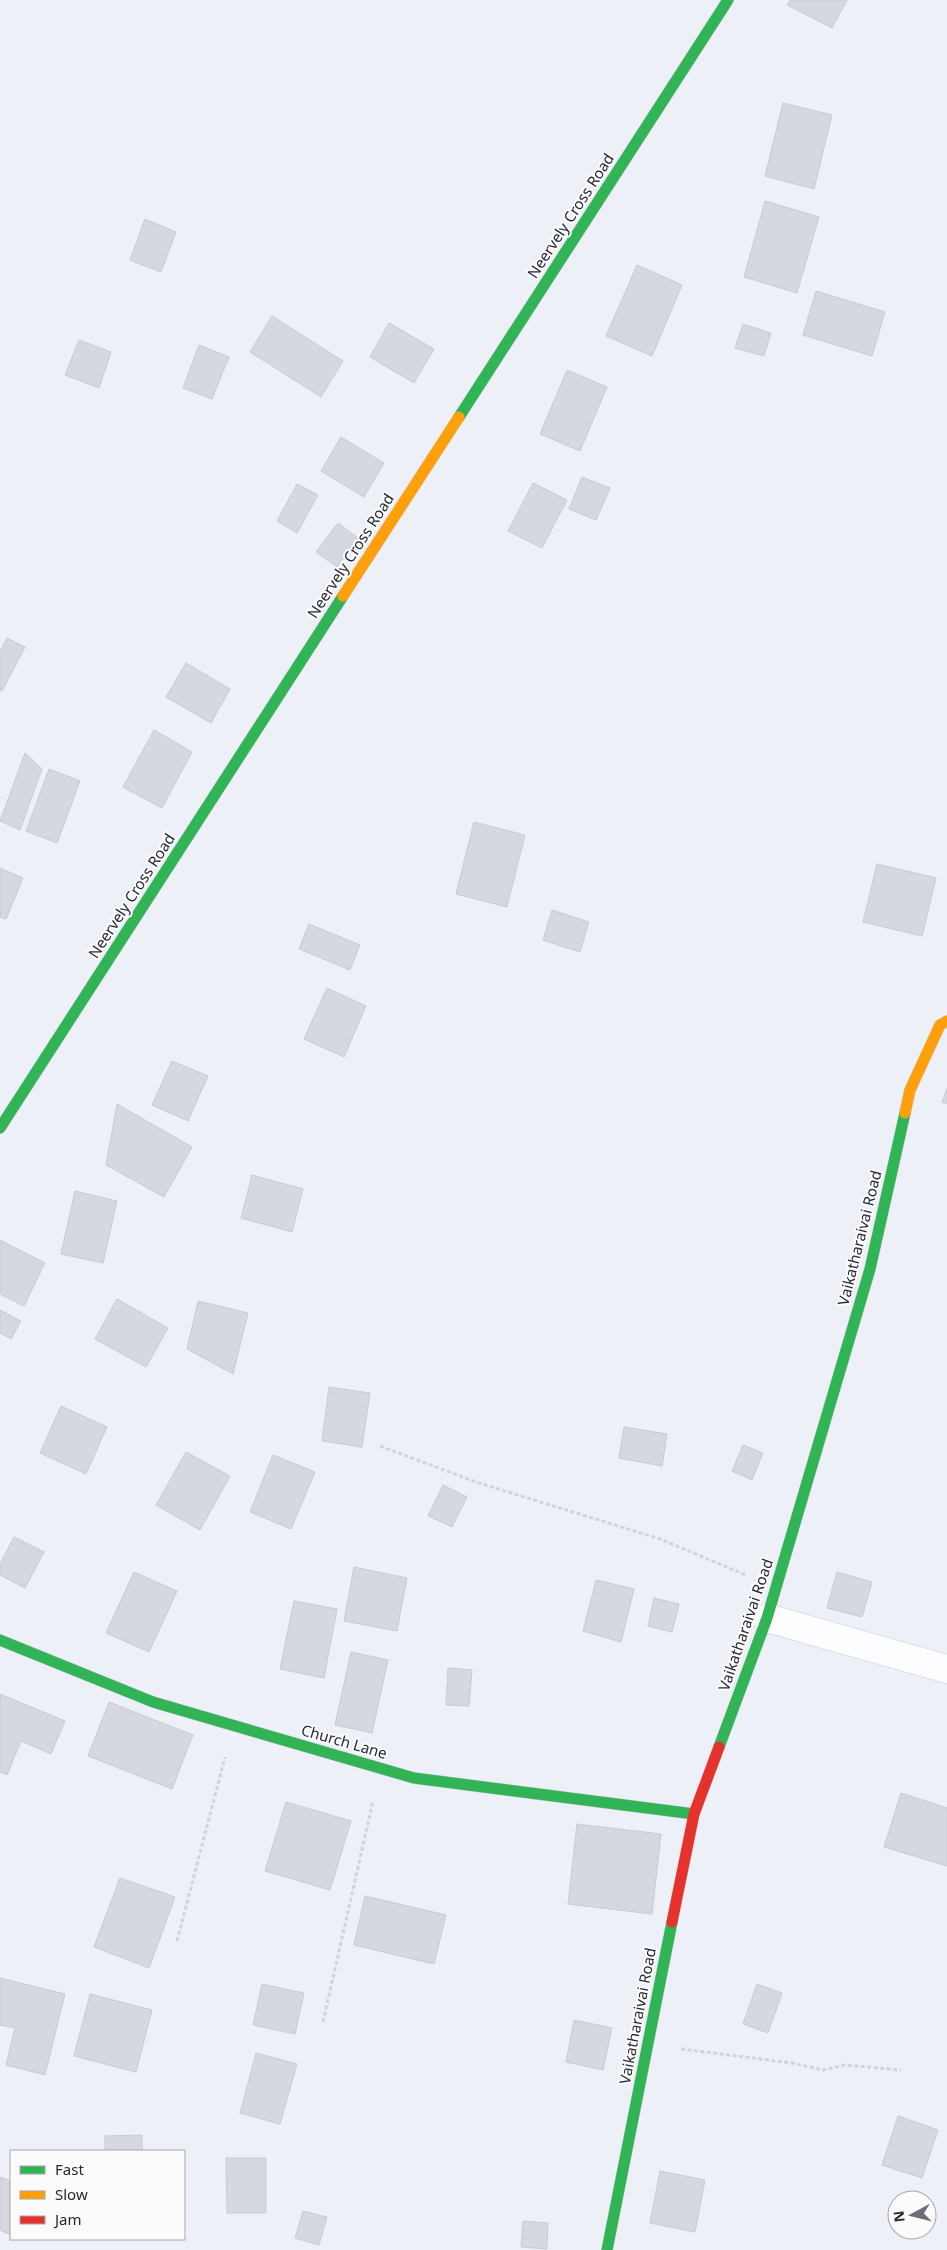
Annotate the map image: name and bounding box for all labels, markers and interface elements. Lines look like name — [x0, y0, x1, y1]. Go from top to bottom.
street label: Neervely Cross Road — [522, 149, 618, 282]
street label: Neervely Cross Road — [302, 489, 398, 622]
street label: Neervely Cross Road — [83, 829, 179, 962]
street label: Vaikatharaivai Road — [833, 1168, 885, 1307]
street label: Vaikatharaivai Road — [713, 1556, 777, 1693]
street label: Church Lane — [299, 1719, 389, 1763]
street label: Vaikatharaivai Road — [614, 1946, 660, 2086]
legend — [10, 2150, 185, 2240]
text: Fast — [55, 2159, 84, 2179]
text: Slow — [55, 2184, 88, 2204]
north arrow — [887, 2190, 937, 2240]
text: Jam — [53, 2209, 82, 2229]
text: N — [888, 2210, 909, 2223]

